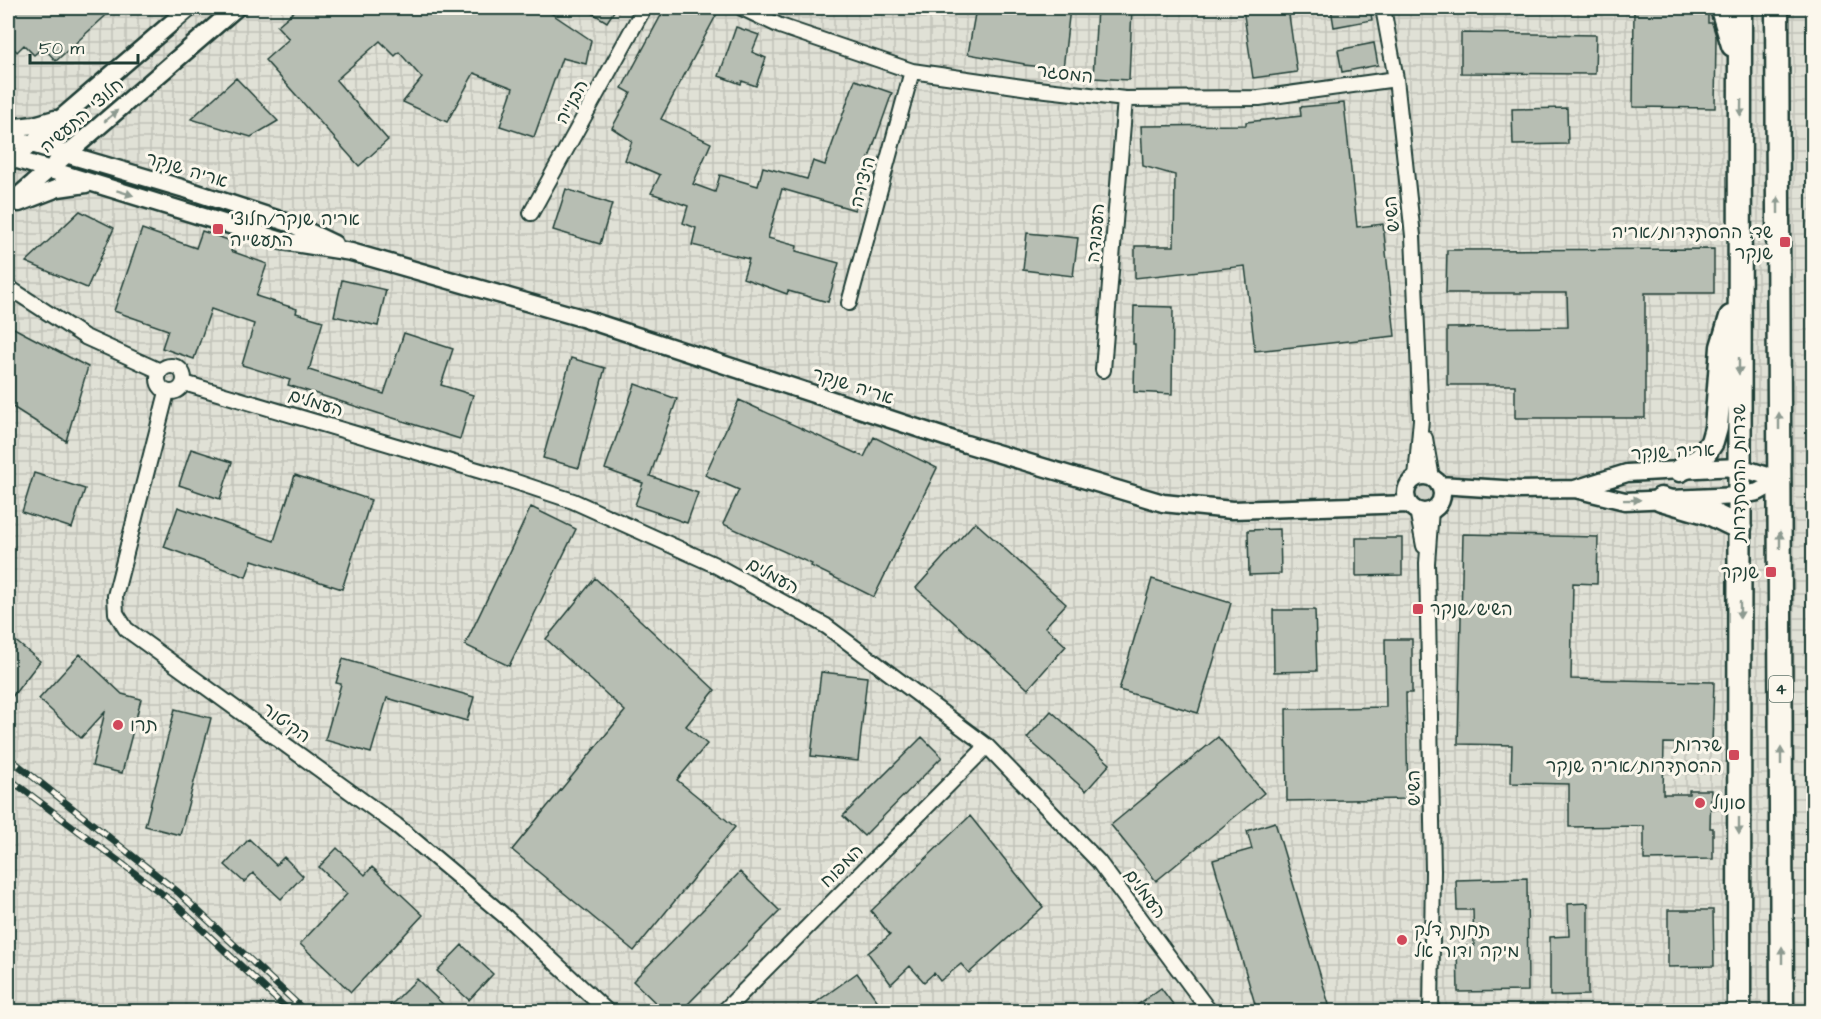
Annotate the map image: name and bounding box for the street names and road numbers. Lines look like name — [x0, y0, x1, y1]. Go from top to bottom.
street label: המסגר — [1035, 58, 1095, 90]
street label: חלוצי התעשיה — [35, 73, 129, 159]
street label: הבנייה — [549, 75, 595, 129]
street label: אריה שנקר — [143, 146, 231, 194]
street label: היצירה — [844, 154, 882, 210]
street label: השיש — [1378, 195, 1406, 233]
street label: העבודה — [1081, 202, 1111, 264]
street label: אריה שנקר — [809, 361, 897, 411]
street label: העמלים — [285, 383, 347, 423]
street label: שדרות ההסתדרות — [1727, 404, 1752, 543]
street label: אריה שנקר — [1630, 437, 1716, 467]
street label: העמלים — [742, 551, 804, 601]
road number: 4 — [1769, 676, 1793, 702]
street label: הקיטור — [257, 697, 315, 749]
street label: השיש — [1401, 770, 1427, 806]
street label: המפוח — [815, 839, 869, 893]
street label: העמלים — [1118, 864, 1172, 924]

